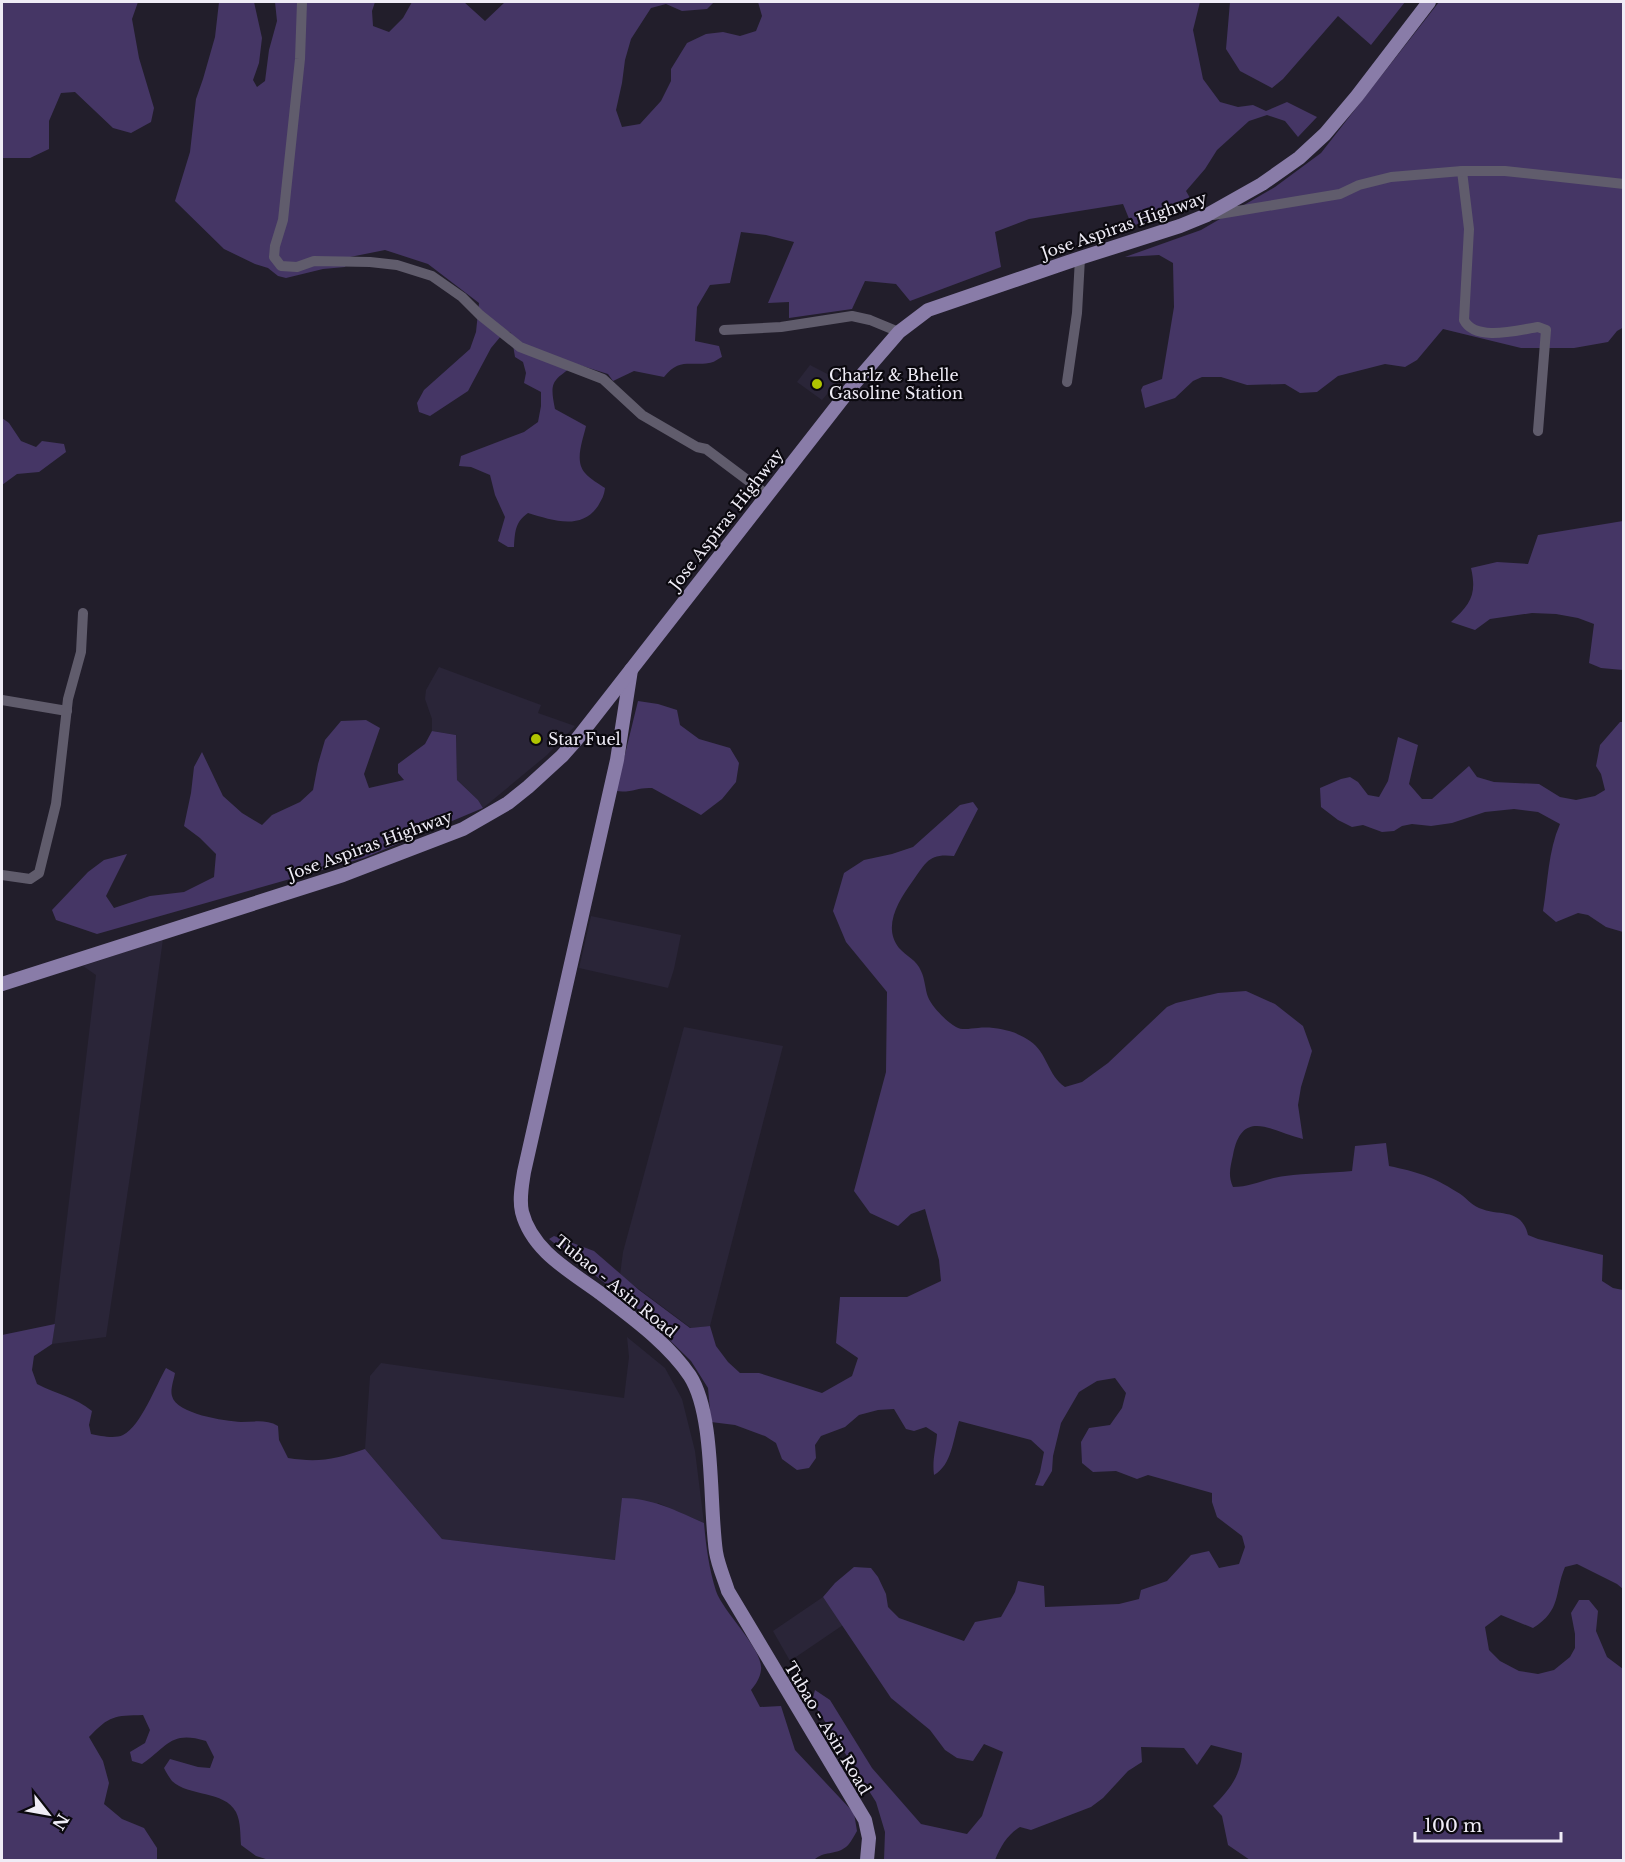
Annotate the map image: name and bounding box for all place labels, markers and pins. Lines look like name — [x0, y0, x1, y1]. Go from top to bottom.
place label: Charlz & Bhelle Gasoline Station — [829, 365, 963, 403]
marker: Charlz & Bhelle Gasoline Station — [810, 377, 824, 391]
place label: Star Fuel — [548, 729, 621, 749]
marker: Star Fuel — [529, 732, 543, 746]

